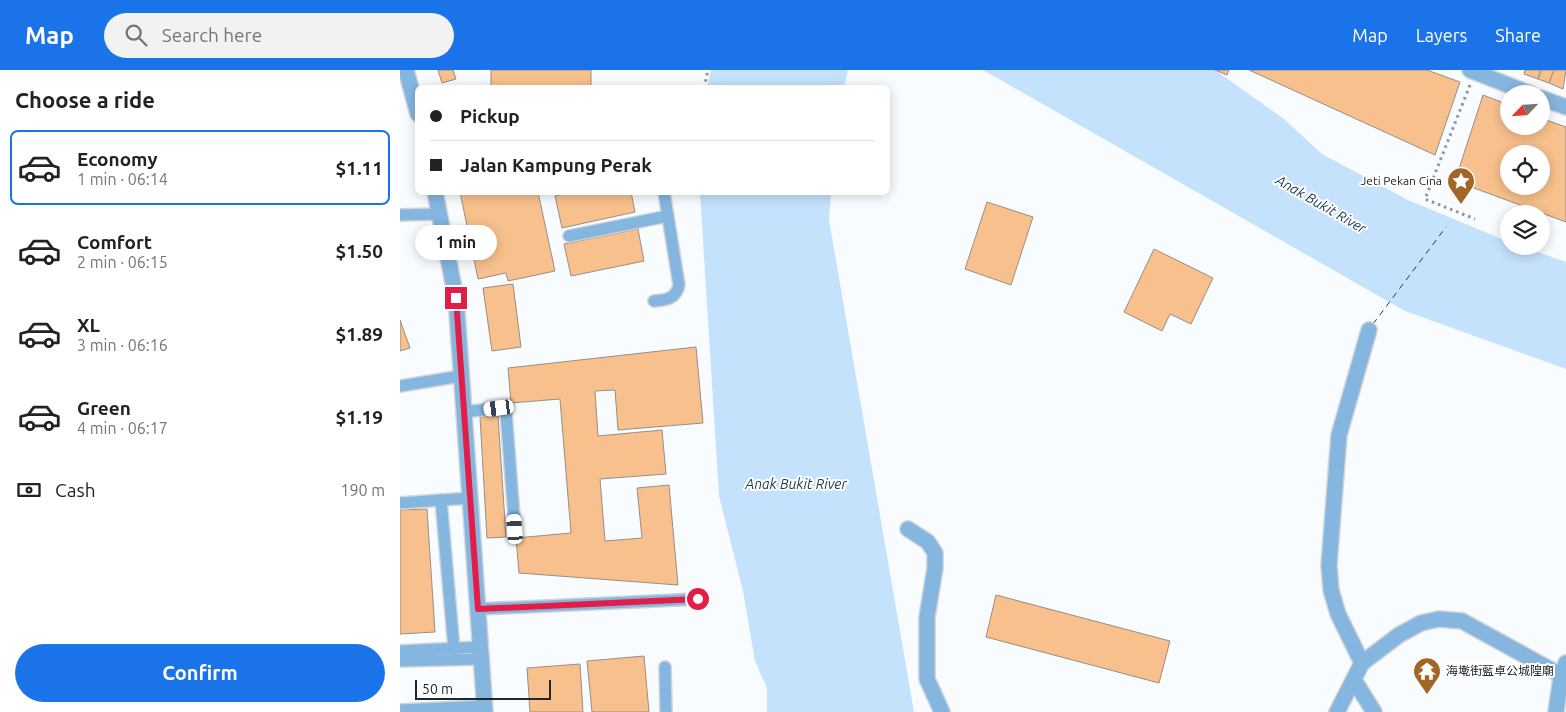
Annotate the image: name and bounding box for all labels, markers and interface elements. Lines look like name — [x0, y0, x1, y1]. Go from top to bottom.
search box — [104, 13, 454, 58]
icon: search — [122, 21, 150, 49]
text: Map — [25, 22, 74, 49]
text: Search here — [162, 24, 262, 46]
text: Map — [1352, 25, 1388, 45]
text: Layers — [1416, 25, 1467, 45]
text: Share — [1495, 25, 1541, 45]
north arrow — [1500, 85, 1550, 135]
map controls — [1500, 85, 1550, 255]
text: Choose a ride — [15, 87, 155, 112]
text: Pickup — [460, 105, 520, 127]
icon: car — [17, 145, 62, 190]
button: locate — [1500, 145, 1550, 195]
text: Economy — [77, 148, 158, 170]
text: Jalan Kampung Perak — [460, 154, 652, 176]
text: $1.11 — [335, 157, 383, 179]
place icon: Jeti Pekan Cina — [1446, 166, 1476, 205]
text: 1 min · 06:14 — [77, 170, 168, 188]
water label: Anak Bukit River — [1272, 171, 1370, 237]
place label: Jeti Pekan Cina — [1360, 174, 1442, 187]
button: layers — [1500, 205, 1550, 255]
callout: 1 min — [415, 226, 497, 260]
icon: car — [17, 228, 62, 273]
text: Comfort — [77, 231, 152, 253]
text: 1 min — [436, 233, 476, 251]
text: $1.50 — [335, 240, 383, 262]
text: 2 min · 06:15 — [77, 253, 168, 271]
route end — [445, 287, 467, 309]
icon: car — [17, 311, 62, 356]
text: XL — [77, 314, 100, 336]
text: $1.89 — [335, 323, 383, 345]
text: 3 min · 06:16 — [77, 336, 168, 354]
icon: car — [17, 394, 62, 439]
text: Green — [77, 397, 131, 419]
car — [483, 399, 514, 417]
text: $1.19 — [335, 406, 383, 428]
text: 4 min · 06:17 — [77, 419, 168, 437]
icon: cash — [15, 476, 43, 504]
water label: Anak Bukit River — [744, 476, 847, 492]
text: Cash — [55, 479, 96, 501]
text: 190 m — [340, 481, 385, 499]
car — [506, 514, 523, 544]
route start — [687, 588, 709, 610]
button: Confirm — [15, 644, 385, 702]
temple icon: 海墘街藍卓公城隍廟 — [1412, 656, 1442, 695]
place label: 海墘街藍卓公城隍廟 — [1446, 664, 1554, 677]
scale bar — [415, 677, 551, 700]
text: 50 m — [422, 681, 453, 697]

